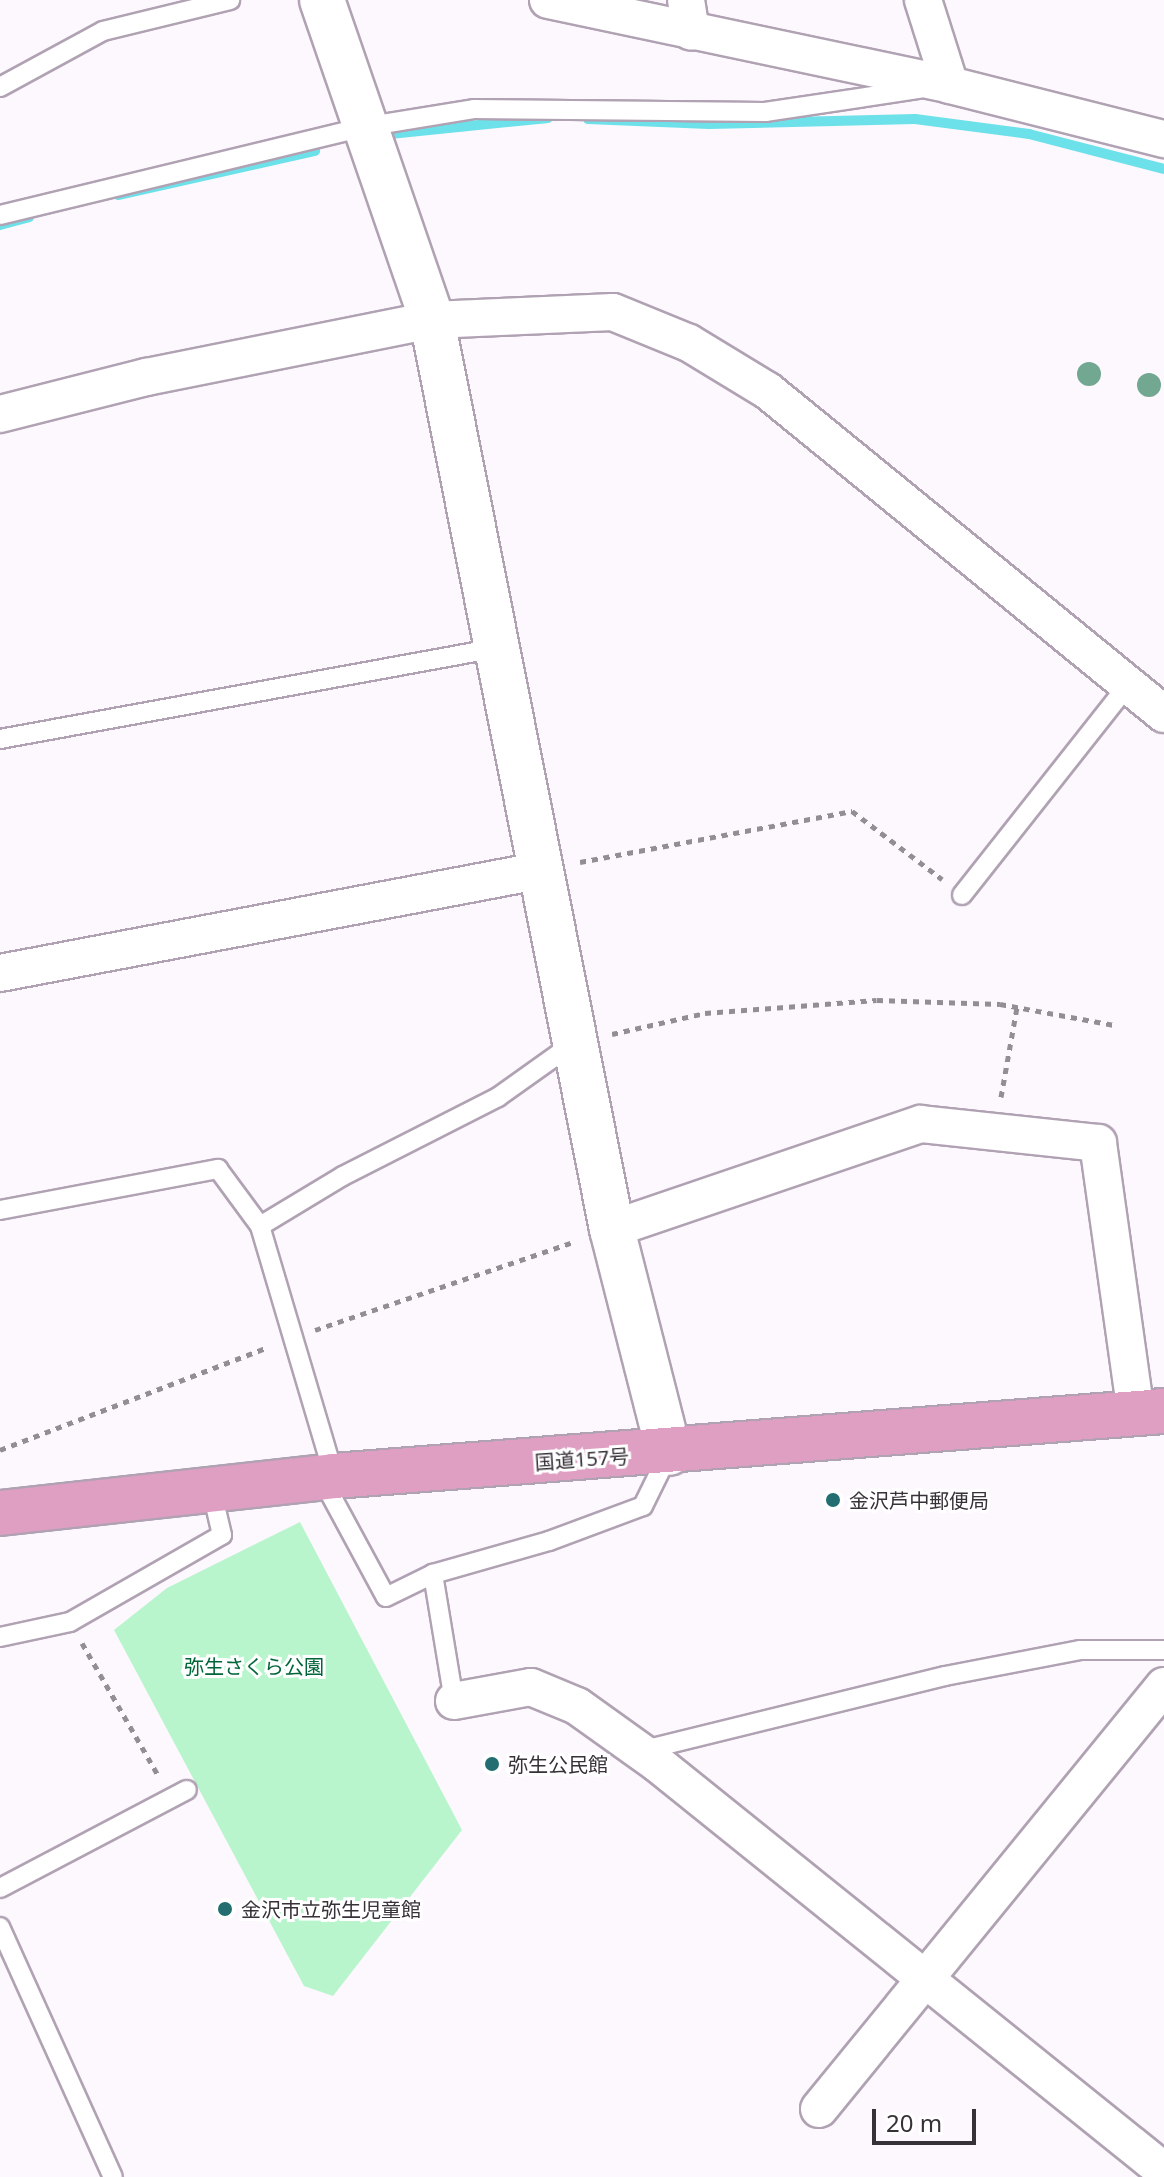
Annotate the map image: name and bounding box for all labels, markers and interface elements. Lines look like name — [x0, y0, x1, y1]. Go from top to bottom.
street label: 国道157号 — [534, 1444, 630, 1474]
place label: 金沢芦中郵便局 — [849, 1488, 989, 1512]
marker: 金沢芦中郵便局 — [824, 1491, 842, 1509]
park label: 弥生さくら公園 — [184, 1654, 324, 1678]
place label: 弥生公民館 — [508, 1752, 608, 1776]
marker: 弥生公民館 — [483, 1755, 501, 1773]
place label: 金沢市立弥生児童館 — [241, 1897, 421, 1921]
marker: 金沢市立弥生児童館 — [216, 1900, 234, 1918]
scale bar — [876, 2093, 980, 2143]
text: 20 m — [886, 2106, 942, 2139]

